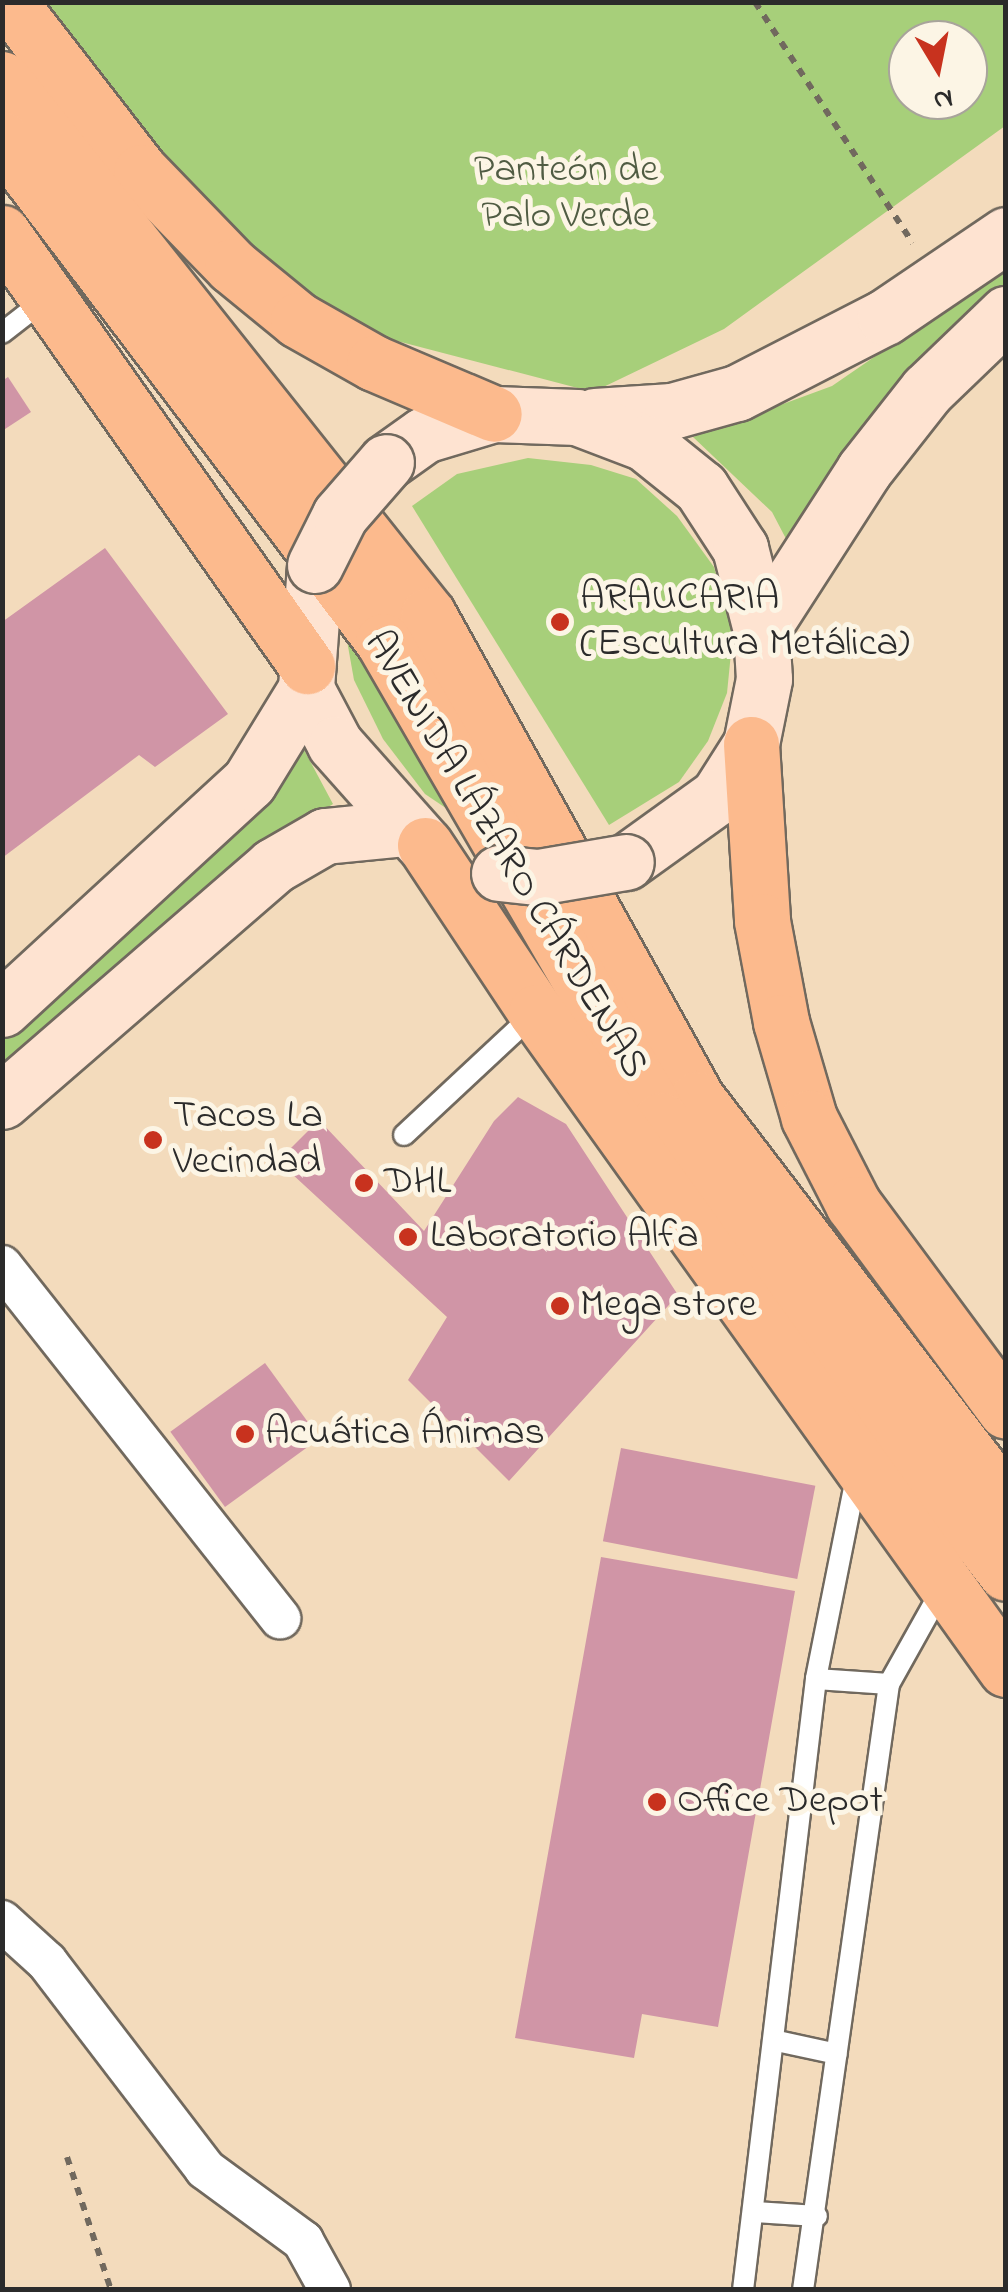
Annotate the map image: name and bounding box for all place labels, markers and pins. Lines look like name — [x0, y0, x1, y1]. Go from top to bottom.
place label: ARAUCARIA (Escultura Metálica) — [580, 575, 910, 669]
marker: ARAUCARIA (Escultura Metálica) — [549, 611, 571, 633]
place label: Tacos La Vecindad — [173, 1093, 323, 1187]
marker: Tacos La Vecindad — [142, 1129, 164, 1151]
place label: DHL — [384, 1159, 451, 1207]
marker: DHL — [353, 1172, 375, 1194]
place label: Laboratorio Alfa — [430, 1213, 698, 1261]
marker: Laboratorio Alfa — [395, 1224, 421, 1250]
place label: Mega store — [580, 1282, 757, 1330]
marker: Mega store — [549, 1295, 571, 1317]
place label: Acuática Ánimas — [265, 1410, 545, 1458]
marker: Acuática Ánimas — [234, 1423, 256, 1445]
place label: Office Depot — [677, 1778, 883, 1826]
marker: Office Depot — [646, 1791, 668, 1813]

